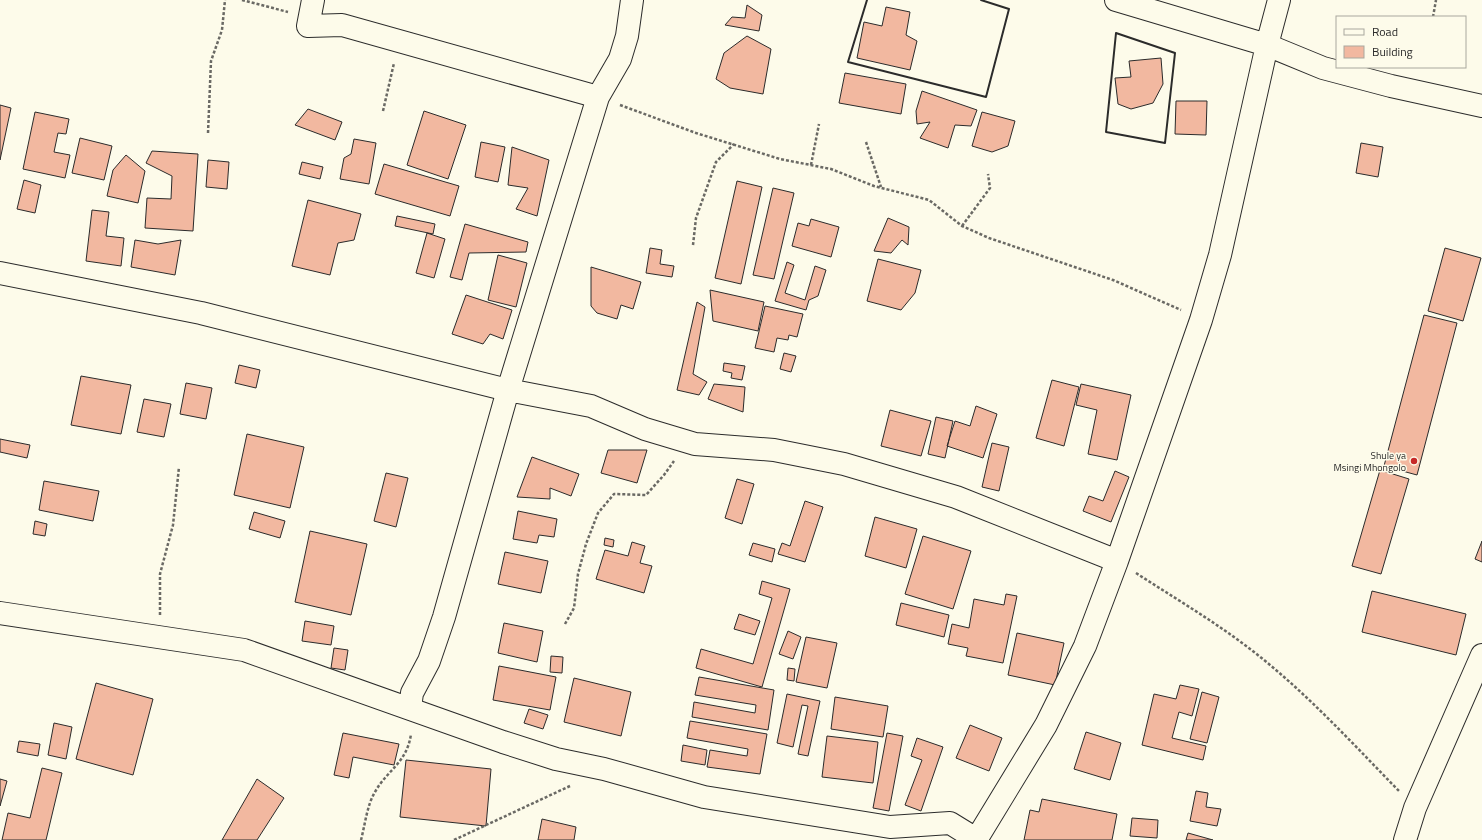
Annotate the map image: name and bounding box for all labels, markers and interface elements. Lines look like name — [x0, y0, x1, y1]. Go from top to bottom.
legend — [1336, 16, 1466, 68]
text: Road — [1372, 22, 1398, 41]
text: Building — [1372, 42, 1413, 61]
place label: Shule ya Msingi Mhongolo — [1333, 448, 1406, 475]
marker: Shule ya Msingi Mhongolo — [1409, 456, 1419, 466]

